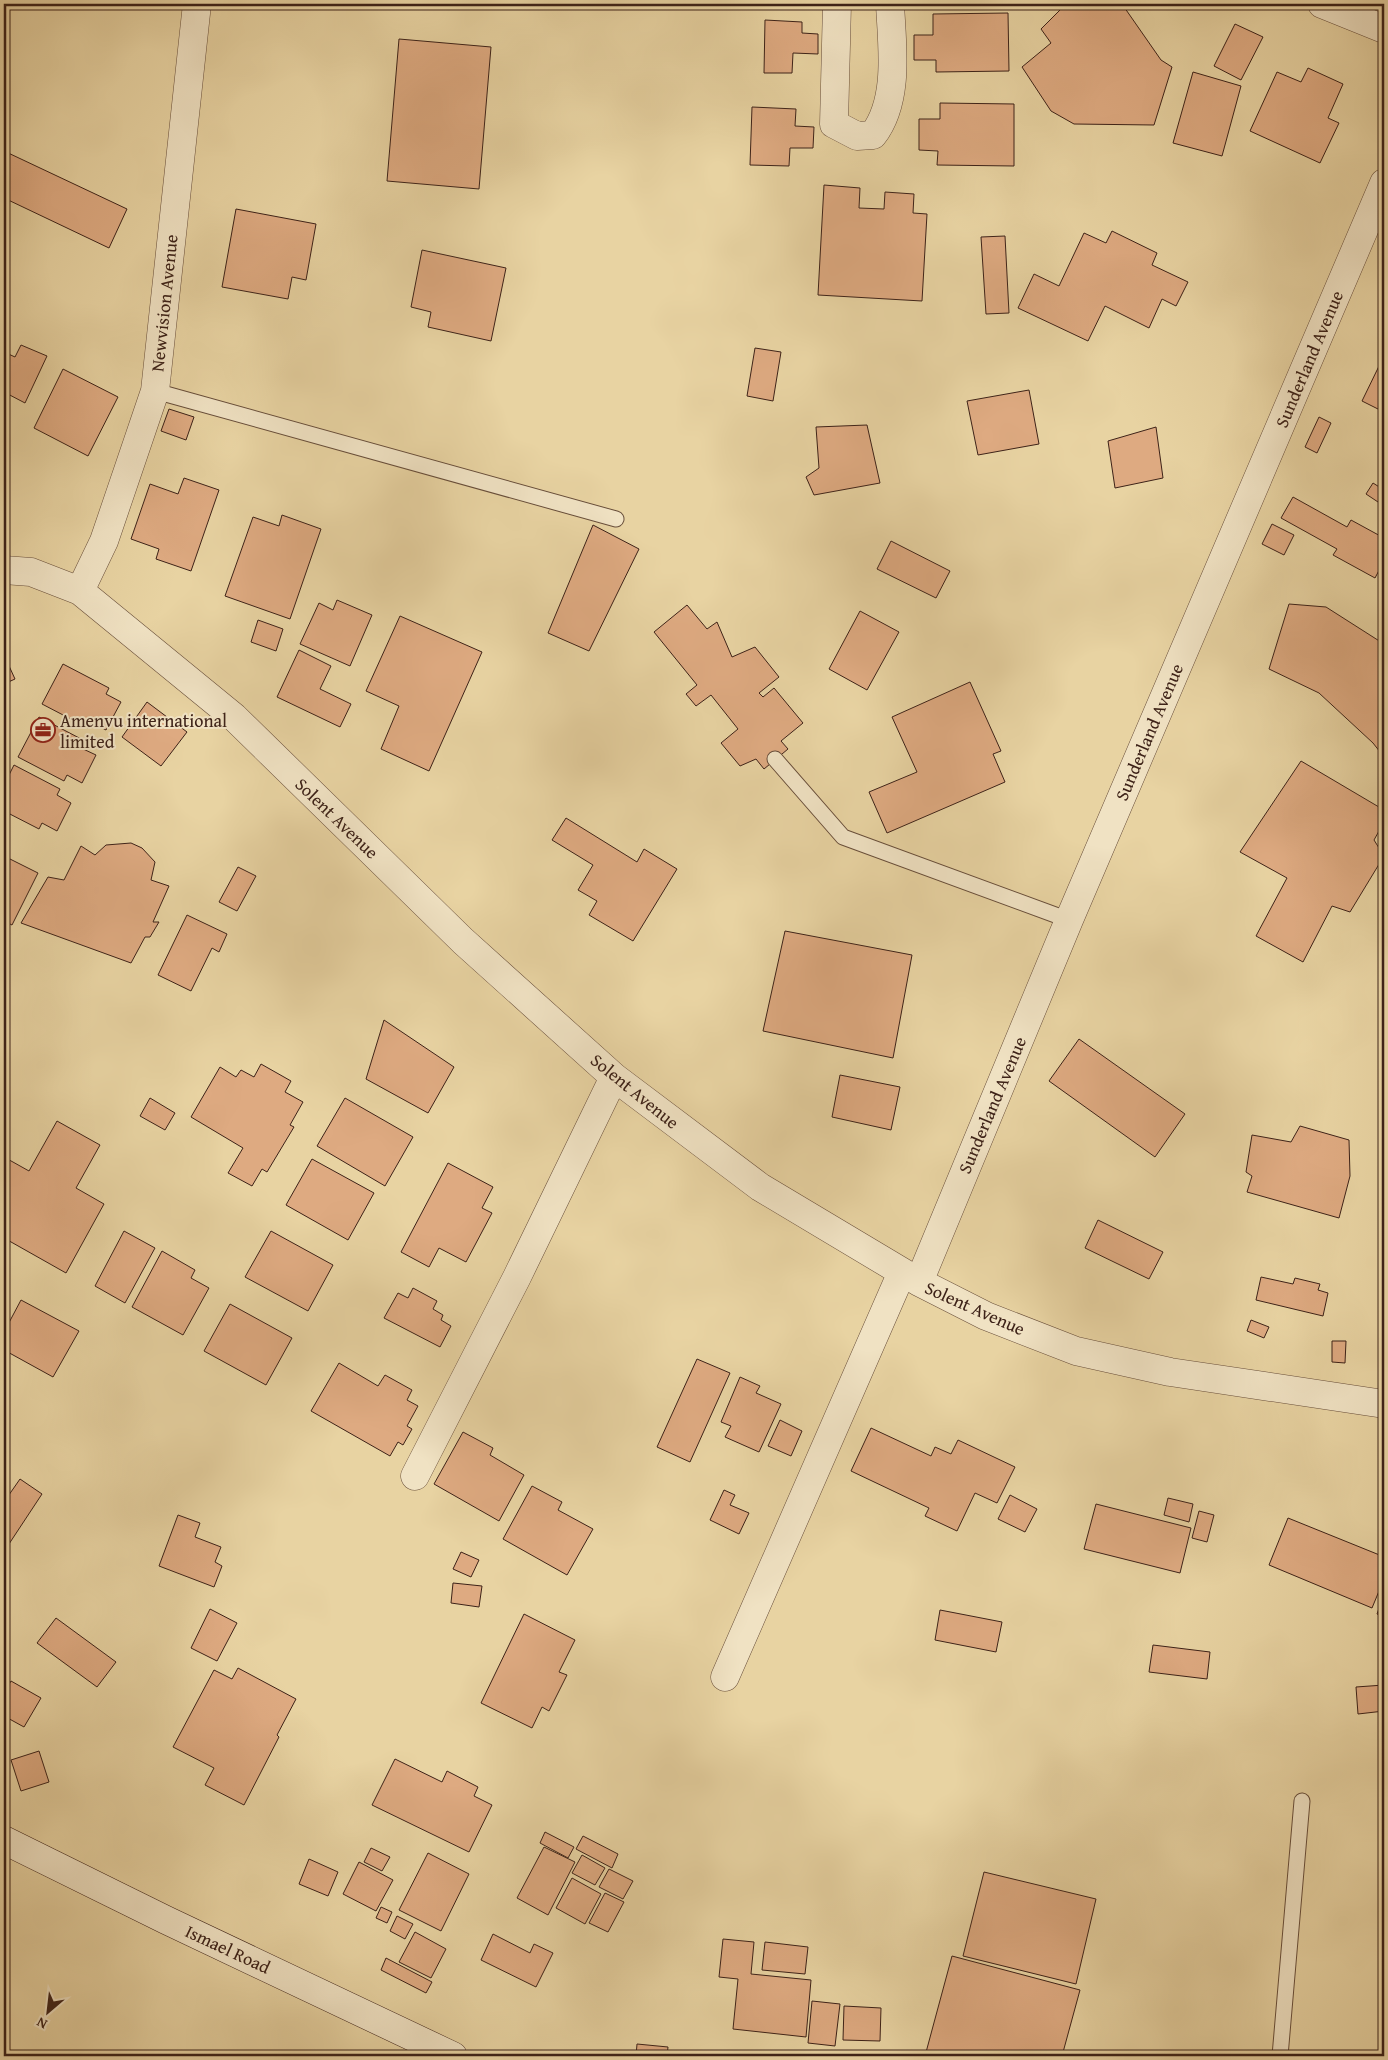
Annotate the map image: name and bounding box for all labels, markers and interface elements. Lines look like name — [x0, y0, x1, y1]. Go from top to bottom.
street label: Newvision Avenue — [143, 233, 185, 373]
street label: Sunderland Avenue — [1268, 286, 1350, 432]
street label: Sunderland Avenue — [1108, 659, 1190, 805]
place label: Amenvu international limited — [60, 707, 227, 755]
office icon: Amenvu international limited — [30, 717, 56, 743]
street label: Solent Avenue — [289, 771, 385, 865]
street label: Sunderland Avenue — [951, 1032, 1033, 1178]
street label: Solent Avenue — [585, 1047, 685, 1135]
street label: Solent Avenue — [921, 1274, 1029, 1342]
street label: Ismael Road — [181, 1918, 275, 1981]
north arrow — [22, 1988, 72, 2038]
text: N — [33, 2012, 51, 2035]

